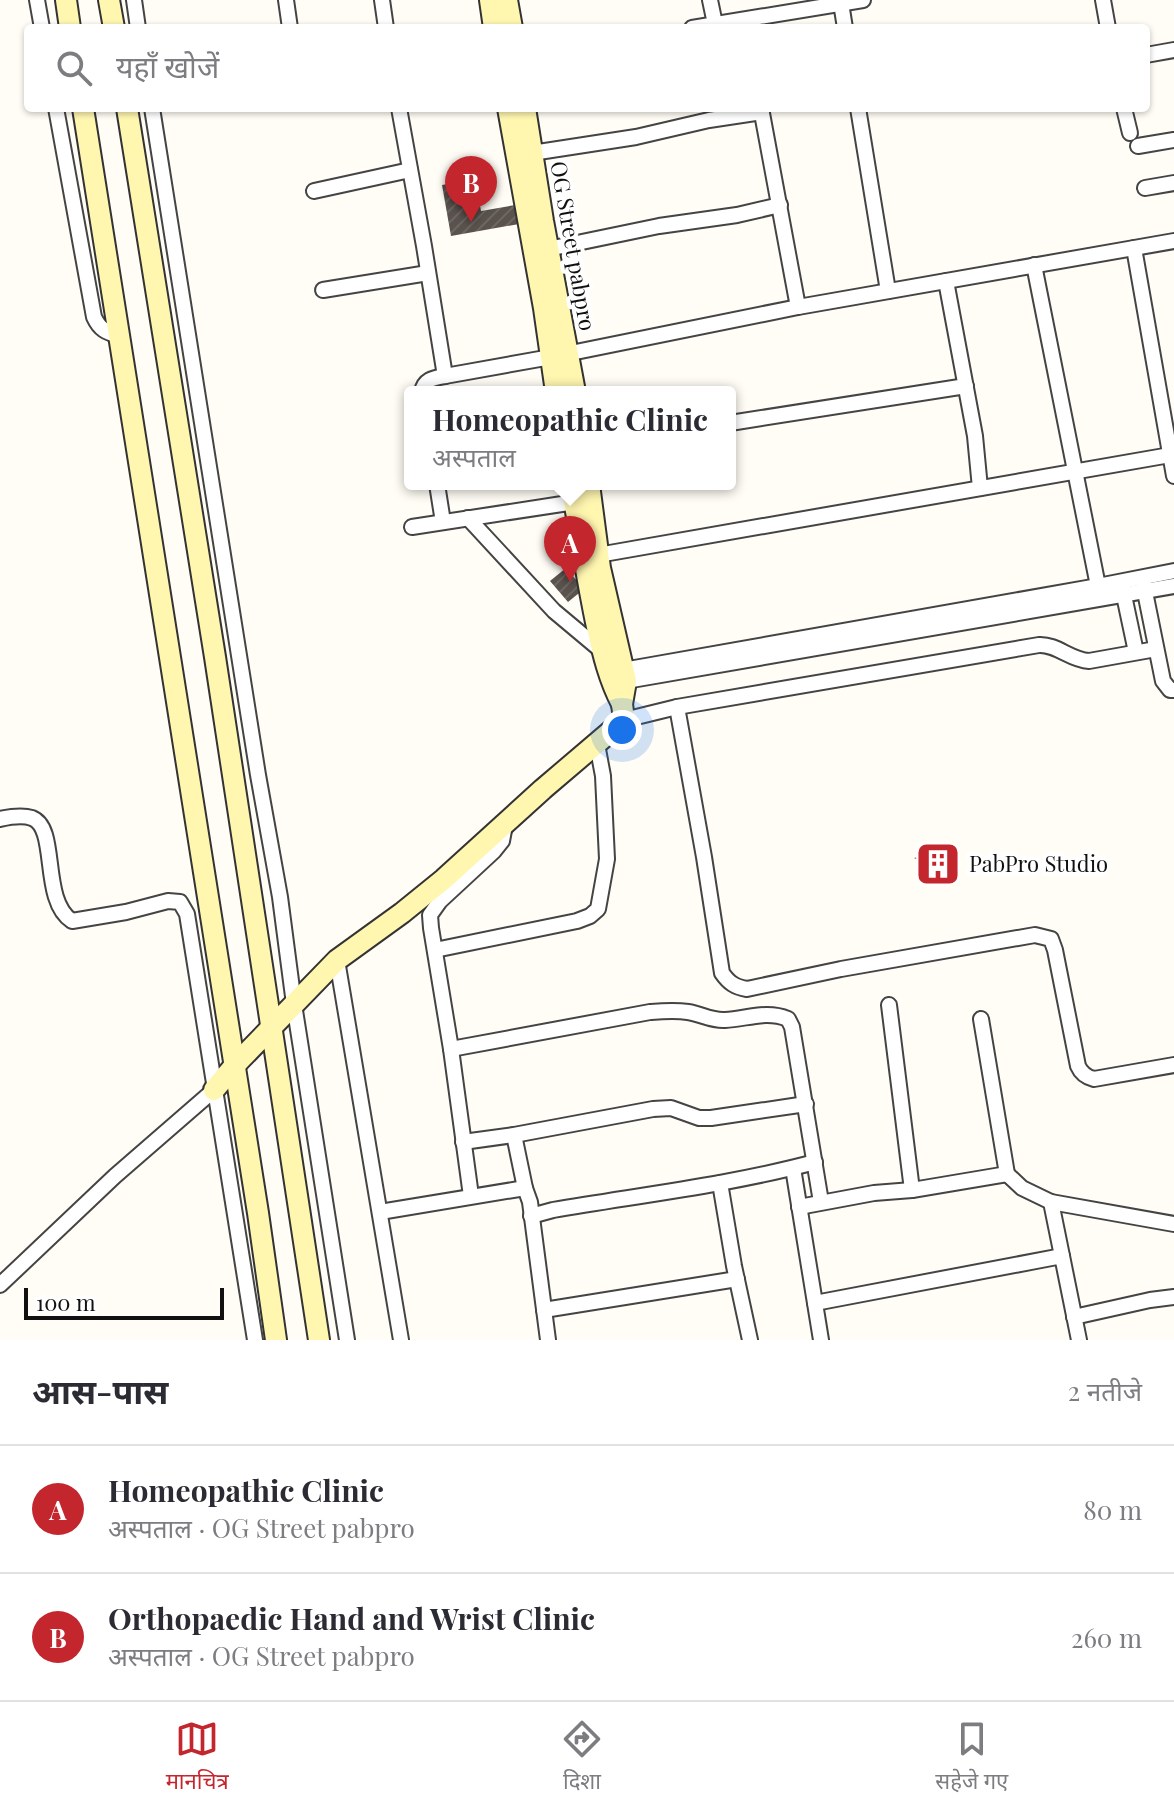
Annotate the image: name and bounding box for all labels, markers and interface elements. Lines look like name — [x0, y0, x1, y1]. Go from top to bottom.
search box — [24, 24, 1150, 112]
icon: search — [52, 46, 96, 90]
text: यहाँ खोजें — [116, 46, 219, 86]
pin: B — [445, 156, 497, 222]
street label: OG Street pabpro — [544, 159, 604, 333]
popup — [404, 386, 736, 490]
text: Homeopathic Clinic — [432, 399, 708, 439]
text: अस्पताल — [432, 439, 516, 474]
pin: A — [544, 516, 596, 582]
your location — [602, 710, 642, 750]
building icon: PabPro Studio — [914, 840, 962, 888]
place label: PabPro Studio — [969, 848, 1108, 878]
scale bar — [24, 1284, 224, 1320]
text: 100 m — [36, 1287, 96, 1317]
text: आस-पास — [32, 1367, 168, 1413]
text: 2 नतीजे — [1068, 1373, 1142, 1408]
text: Homeopathic Clinic — [108, 1470, 384, 1510]
text: A — [49, 1492, 67, 1527]
text: 80 m — [1083, 1492, 1142, 1527]
text: अस्पताल · OG Street pabpro — [108, 1510, 415, 1545]
text: Orthopaedic Hand and Wrist Clinic — [108, 1598, 595, 1638]
text: B — [49, 1620, 67, 1655]
text: 260 m — [1071, 1620, 1142, 1655]
text: अस्पताल · OG Street pabpro — [108, 1638, 415, 1673]
tab: मानचित्र — [166, 1717, 229, 1798]
tab: दिशा — [560, 1717, 604, 1798]
tab: सहेजे गए — [935, 1717, 1008, 1798]

